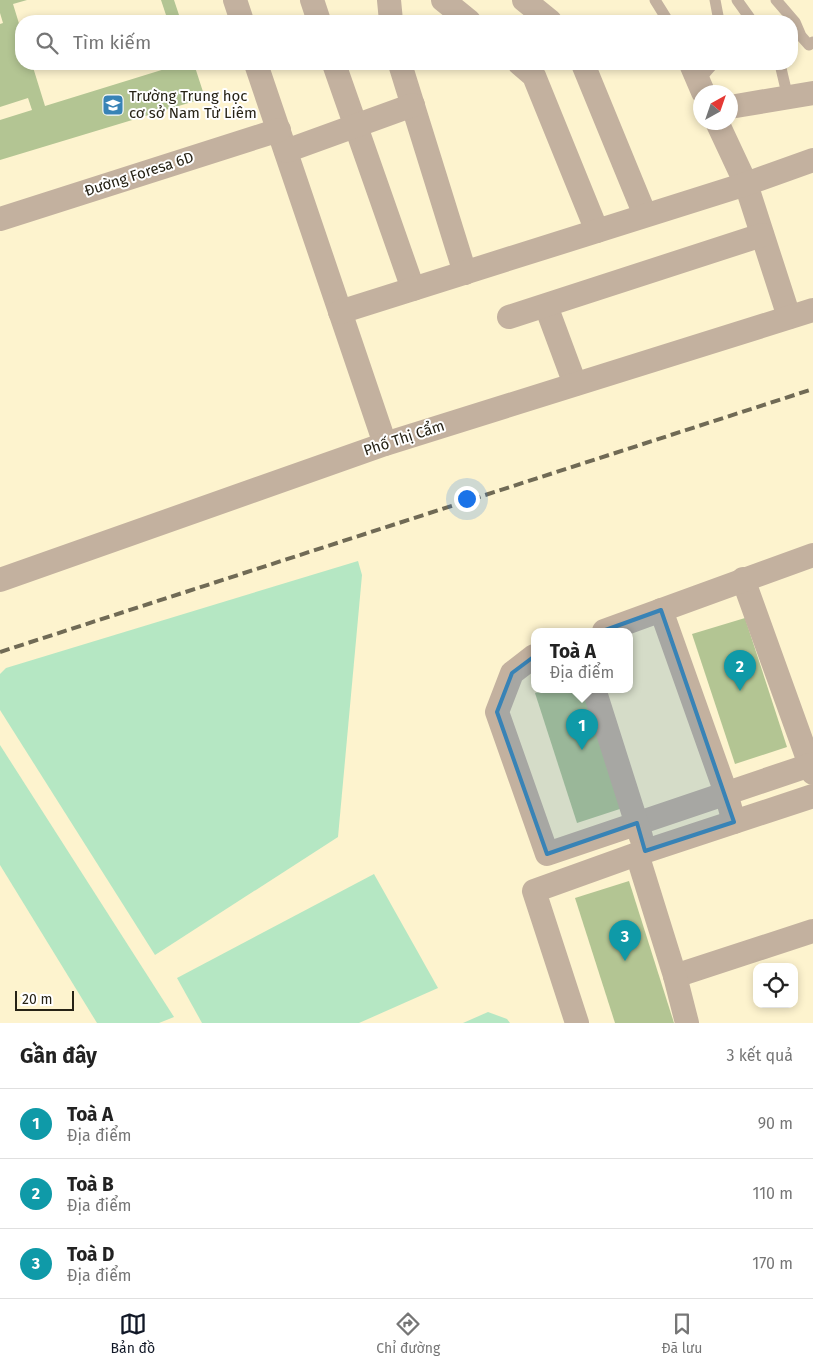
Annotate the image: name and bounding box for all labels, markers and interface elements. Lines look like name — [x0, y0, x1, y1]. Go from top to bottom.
search box — [15, 15, 798, 70]
icon: search — [33, 29, 61, 57]
text: Tìm kiếm — [73, 31, 151, 54]
north arrow — [693, 85, 738, 130]
place label: Trường Trung học cơ sở Nam Từ Liêm — [129, 87, 257, 122]
school or university icon: Trường Trung học cơ sở Nam Từ Liêm — [101, 93, 125, 117]
street label: Đường Foresa 6D — [82, 148, 196, 200]
street label: Phố Thị Cẩm — [361, 416, 447, 460]
your location — [454, 486, 480, 512]
popup — [531, 628, 633, 693]
text: Toà A — [550, 640, 596, 663]
pin: 2 — [724, 650, 756, 691]
text: Địa điểm — [550, 663, 614, 682]
pin: 1 — [566, 709, 598, 750]
pin: 3 — [609, 920, 641, 961]
map controls — [753, 963, 798, 1008]
button: locate — [753, 963, 798, 1008]
scale bar — [15, 988, 74, 1011]
text: 20 m — [22, 991, 52, 1008]
text: Gần đây — [20, 1043, 97, 1069]
text: 3 kết quả — [726, 1046, 793, 1065]
text: Toà A — [67, 1103, 113, 1126]
text: 1 — [32, 1114, 40, 1133]
text: 90 m — [758, 1114, 793, 1133]
text: Địa điểm — [67, 1126, 132, 1145]
text: Toà B — [67, 1173, 114, 1196]
text: 2 — [32, 1184, 40, 1203]
text: 110 m — [752, 1184, 793, 1203]
text: Địa điểm — [67, 1196, 132, 1215]
text: Toà D — [67, 1243, 114, 1266]
text: 3 — [32, 1254, 40, 1273]
text: 170 m — [752, 1254, 793, 1273]
text: Địa điểm — [67, 1266, 132, 1285]
tab: Bản đồ — [111, 1310, 155, 1357]
tab: Chỉ đường — [376, 1310, 440, 1357]
tab: Đã lưu — [661, 1310, 702, 1357]

